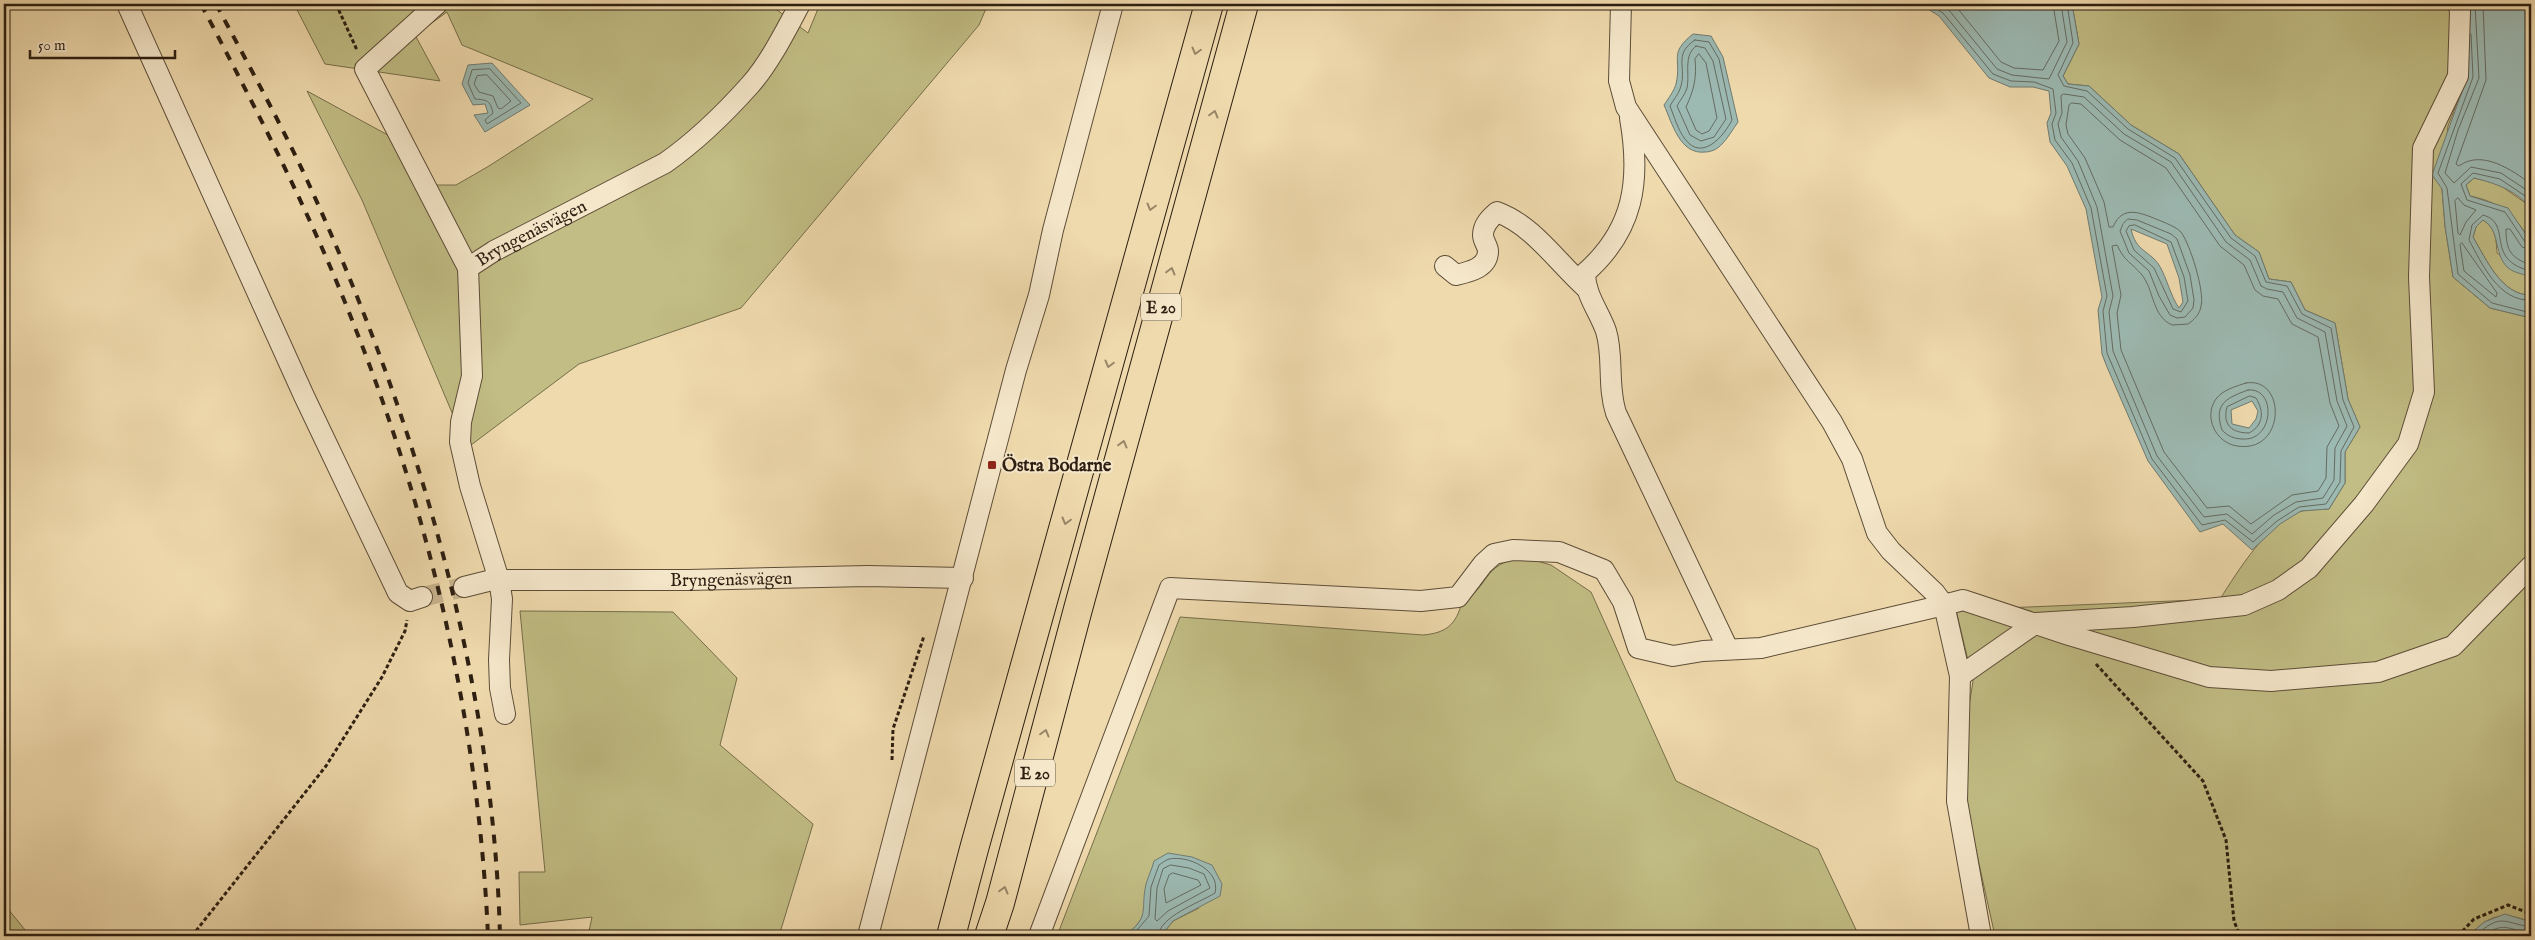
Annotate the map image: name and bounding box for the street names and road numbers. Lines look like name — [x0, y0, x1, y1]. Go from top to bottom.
street label: Bryngenäsvägen — [472, 195, 591, 273]
road number: E 20 — [1141, 294, 1181, 320]
street label: Bryngenäsvägen — [670, 568, 793, 593]
road number: E 20 — [1015, 760, 1055, 786]

